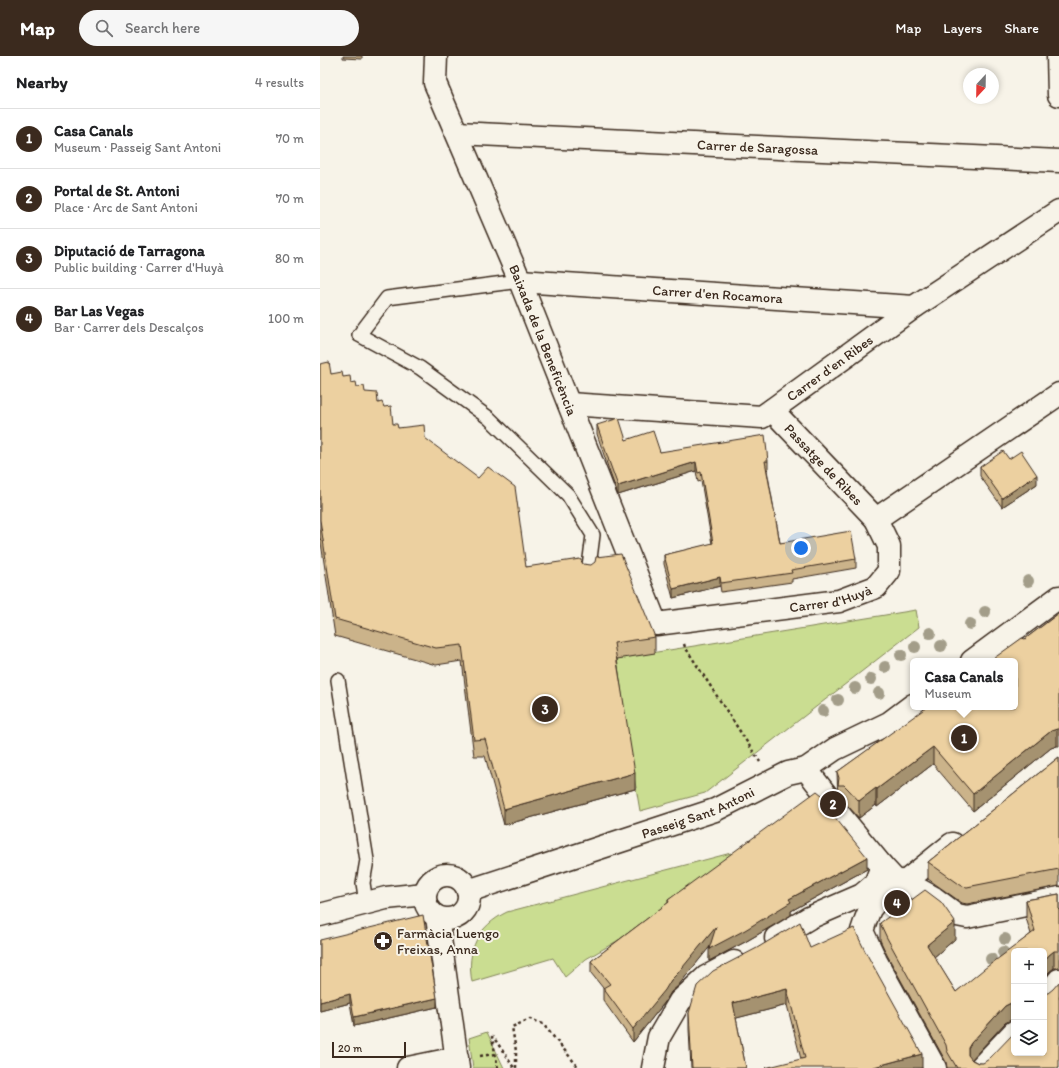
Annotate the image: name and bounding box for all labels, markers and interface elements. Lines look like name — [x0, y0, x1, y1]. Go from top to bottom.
search box — [79, 10, 359, 46]
text: Map — [20, 17, 55, 40]
icon: search — [93, 17, 115, 39]
text: Search here — [125, 19, 200, 37]
text: Map — [896, 20, 921, 37]
text: Layers — [943, 20, 982, 37]
text: Share — [1004, 20, 1039, 37]
north arrow — [963, 68, 999, 104]
text: Nearby — [16, 72, 68, 92]
text: 4 results — [255, 75, 304, 90]
text: Casa Canals — [54, 122, 133, 140]
text: 1 — [26, 131, 32, 146]
text: 70 m — [276, 131, 304, 146]
street label: Carrer de Saragossa — [697, 136, 820, 158]
text: Museum · Passeig Sant Antoni — [54, 140, 221, 155]
text: Portal de St. Antoni — [54, 182, 180, 200]
text: 2 — [26, 191, 32, 206]
text: 70 m — [276, 191, 304, 206]
text: Place · Arc de Sant Antoni — [54, 200, 198, 215]
text: Diputació de Tarragona — [54, 242, 205, 260]
text: 3 — [25, 251, 33, 266]
text: 80 m — [275, 251, 304, 266]
text: Public building · Carrer d'Huyà — [54, 260, 224, 275]
street label: Baixada de la Beneficència — [505, 262, 581, 419]
street label: Carrer d'en Rocamora — [652, 281, 784, 307]
text: Bar Las Vegas — [54, 302, 144, 320]
text: 4 — [25, 311, 33, 326]
text: 100 m — [268, 311, 304, 326]
text: Bar · Carrer dels Descalços — [54, 320, 204, 335]
street label: Carrer d'en Ribes — [783, 331, 876, 405]
street label: Passatge de Ribes — [781, 420, 867, 509]
your location — [791, 538, 811, 558]
street label: Carrer d'Huyà — [788, 581, 875, 616]
popup — [910, 658, 1018, 710]
text: Casa Canals — [924, 668, 1004, 686]
text: Museum — [924, 686, 972, 701]
pin: 3 — [532, 694, 558, 724]
pin: 1 — [951, 723, 977, 753]
street label: Passeig Sant Antoni — [639, 783, 757, 842]
pin: 2 — [820, 789, 846, 819]
pin: 4 — [884, 888, 910, 918]
place label: Farmàcia Luengo Freixas, Anna — [397, 925, 499, 958]
pharmacy icon: Farmàcia Luengo Freixas, Anna — [372, 930, 394, 952]
map controls — [1011, 948, 1047, 1056]
button: + — [1011, 948, 1047, 984]
button: − — [1011, 984, 1047, 1020]
button: layers — [1011, 1020, 1047, 1056]
scale bar — [332, 1040, 406, 1059]
text: 20 m — [338, 1042, 362, 1055]

